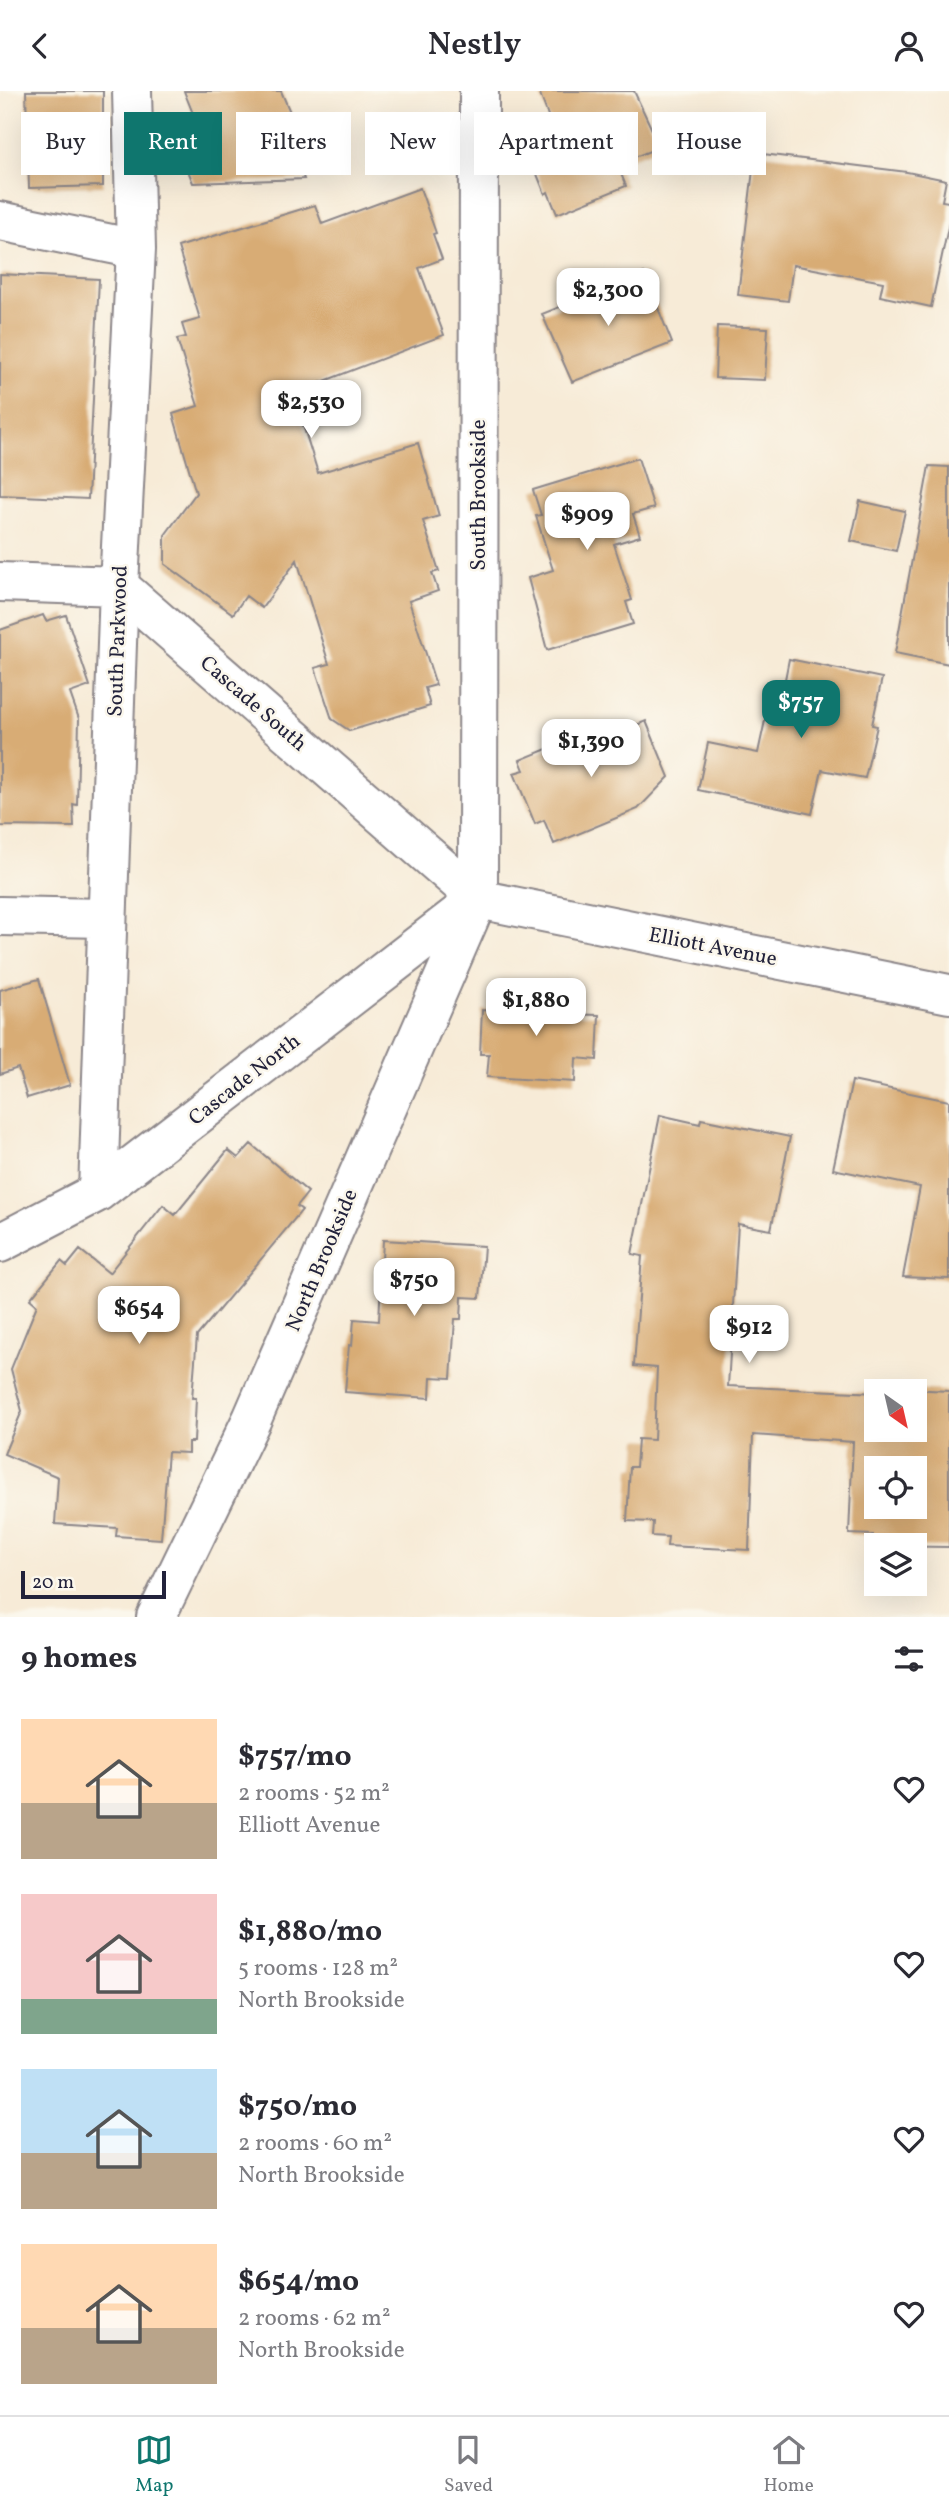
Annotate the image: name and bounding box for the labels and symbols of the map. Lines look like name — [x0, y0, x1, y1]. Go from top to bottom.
pin: $2,300 — [551, 268, 665, 328]
pin: $2,530 — [254, 381, 368, 440]
street label: South Brookside — [465, 419, 494, 571]
pin: $909 — [546, 493, 628, 552]
street label: South Parkwood — [101, 565, 136, 717]
street label: Cascade South — [193, 649, 313, 759]
pin: $757 — [760, 681, 842, 740]
pin: $1,390 — [534, 719, 648, 779]
street label: Elliott Avenue — [646, 921, 779, 974]
pin: $1,880 — [479, 979, 593, 1038]
street label: Cascade North — [183, 1027, 307, 1133]
street label: North Brookside — [279, 1185, 365, 1336]
pin: $750 — [373, 1259, 455, 1318]
pin: $654 — [98, 1287, 180, 1346]
pin: $912 — [708, 1305, 790, 1365]
north arrow — [864, 1379, 928, 1442]
scale bar — [21, 1568, 166, 1600]

